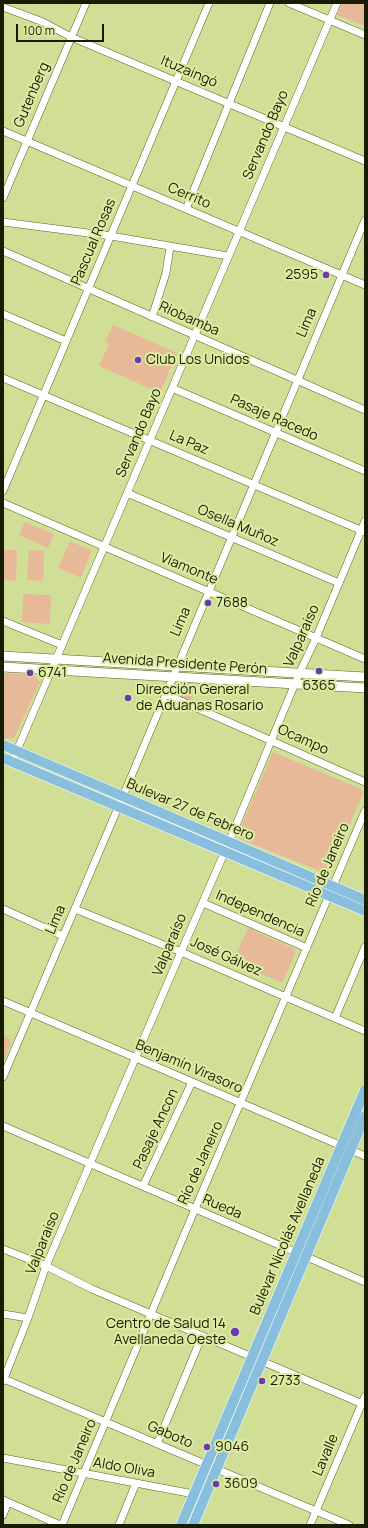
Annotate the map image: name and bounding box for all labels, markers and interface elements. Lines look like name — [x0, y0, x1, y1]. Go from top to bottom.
scale bar — [18, 16, 106, 42]
text: 100 m — [23, 22, 55, 39]
street label: Ituzaingó — [158, 53, 220, 91]
street label: Gutenberg — [11, 60, 53, 130]
street label: Servando Bayo — [240, 88, 292, 182]
street label: Cerrito — [165, 179, 213, 213]
street label: Pascual Rosas — [68, 196, 120, 288]
place label: 2595 — [285, 267, 318, 283]
marker: 2595 — [321, 270, 331, 280]
street label: Riobamba — [156, 298, 222, 340]
street label: Lima — [293, 306, 321, 340]
place label: Club Los Unidos — [146, 352, 249, 368]
marker: Club Los Unidos — [133, 355, 143, 365]
street label: Servando Bayo — [113, 386, 165, 480]
street label: Pasaje Racedo — [227, 391, 321, 445]
street label: La Paz — [167, 427, 211, 459]
street label: Osella Muñoz — [195, 501, 281, 551]
street label: Viamonte — [158, 549, 220, 589]
place label: 7688 — [216, 595, 248, 611]
marker: 7688 — [203, 598, 213, 608]
street label: Valparaíso — [281, 602, 323, 670]
street label: Lima — [167, 605, 195, 639]
street label: Avenida Presidente Perón — [102, 650, 268, 678]
place label: 6741 — [38, 665, 67, 681]
marker: 6365 — [314, 666, 324, 676]
marker: 6741 — [25, 668, 35, 678]
place label: 6365 — [302, 678, 336, 694]
place label: Dirección General de Aduanas Rosario — [136, 682, 264, 714]
marker: Dirección General de Aduanas Rosario — [123, 693, 133, 703]
street label: Ocampo — [275, 721, 331, 759]
street label: Bulevar 27 de Febrero — [124, 775, 256, 845]
street label: Río de Janeiro — [303, 820, 353, 910]
street label: Independencia — [213, 887, 307, 941]
street label: Lima — [42, 903, 70, 937]
street label: Valparaíso — [149, 911, 191, 979]
street label: José Gálvez — [188, 934, 264, 980]
street label: Benjamín Virasoro — [133, 1037, 245, 1097]
street label: Pasaje Ancon — [130, 1086, 182, 1172]
street label: Río de Janeiro — [175, 1119, 227, 1207]
street label: Bulevar Nicolás Avellaneda — [247, 1154, 329, 1318]
street label: Rueda — [200, 1191, 244, 1223]
street label: Valparaíso — [23, 1209, 63, 1277]
place label: Centro de Salud 14 Avellaneda Oeste — [106, 1316, 226, 1348]
marker: Centro de Salud 14 Avellaneda Oeste — [229, 1326, 241, 1338]
place label: 2733 — [270, 1373, 300, 1389]
marker: 2733 — [257, 1376, 267, 1386]
street label: Río de Janeiro — [50, 1416, 100, 1506]
street label: Gaboto — [145, 1418, 195, 1452]
street label: Lavalle — [310, 1432, 342, 1478]
place label: 9046 — [215, 1439, 249, 1455]
marker: 9046 — [202, 1442, 212, 1452]
street label: Aldo Oliva — [92, 1454, 156, 1482]
place label: 3609 — [224, 1476, 258, 1492]
marker: 3609 — [211, 1479, 221, 1489]

